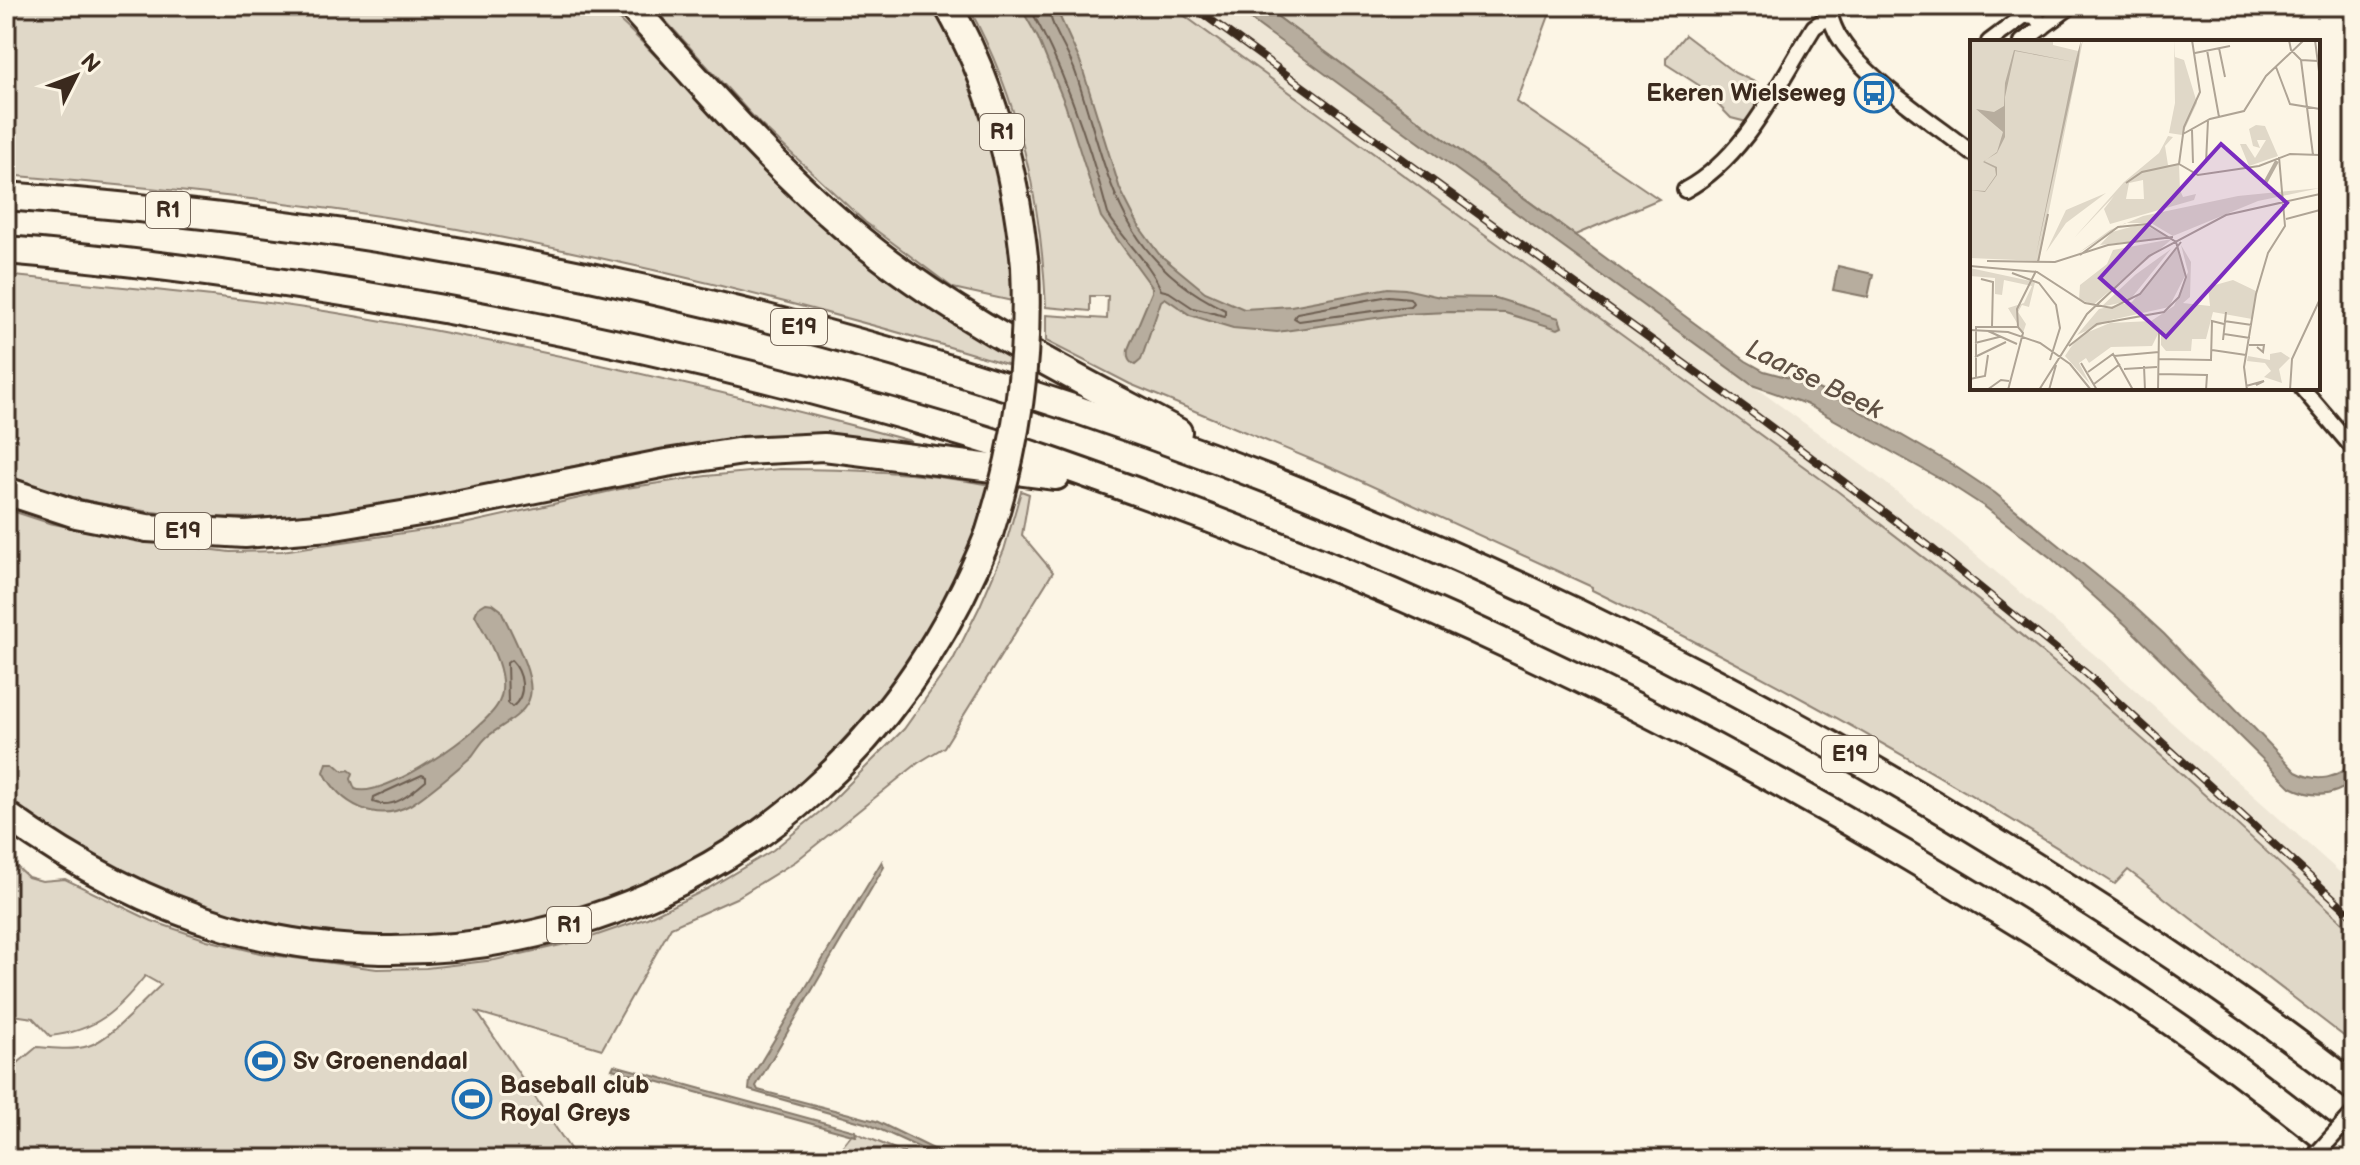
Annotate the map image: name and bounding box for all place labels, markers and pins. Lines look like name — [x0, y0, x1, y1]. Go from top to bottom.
bus stop icon: Ekeren Wielseweg — [1853, 72, 1895, 114]
place label: Ekeren Wielseweg — [1646, 79, 1846, 108]
sports icon: Sv Groenendaal — [244, 1040, 286, 1082]
place label: Sv Groenendaal — [293, 1047, 468, 1076]
place label: Baseball club Royal Greys — [500, 1071, 649, 1128]
sports icon: Baseball club Royal Greys — [451, 1078, 493, 1120]

